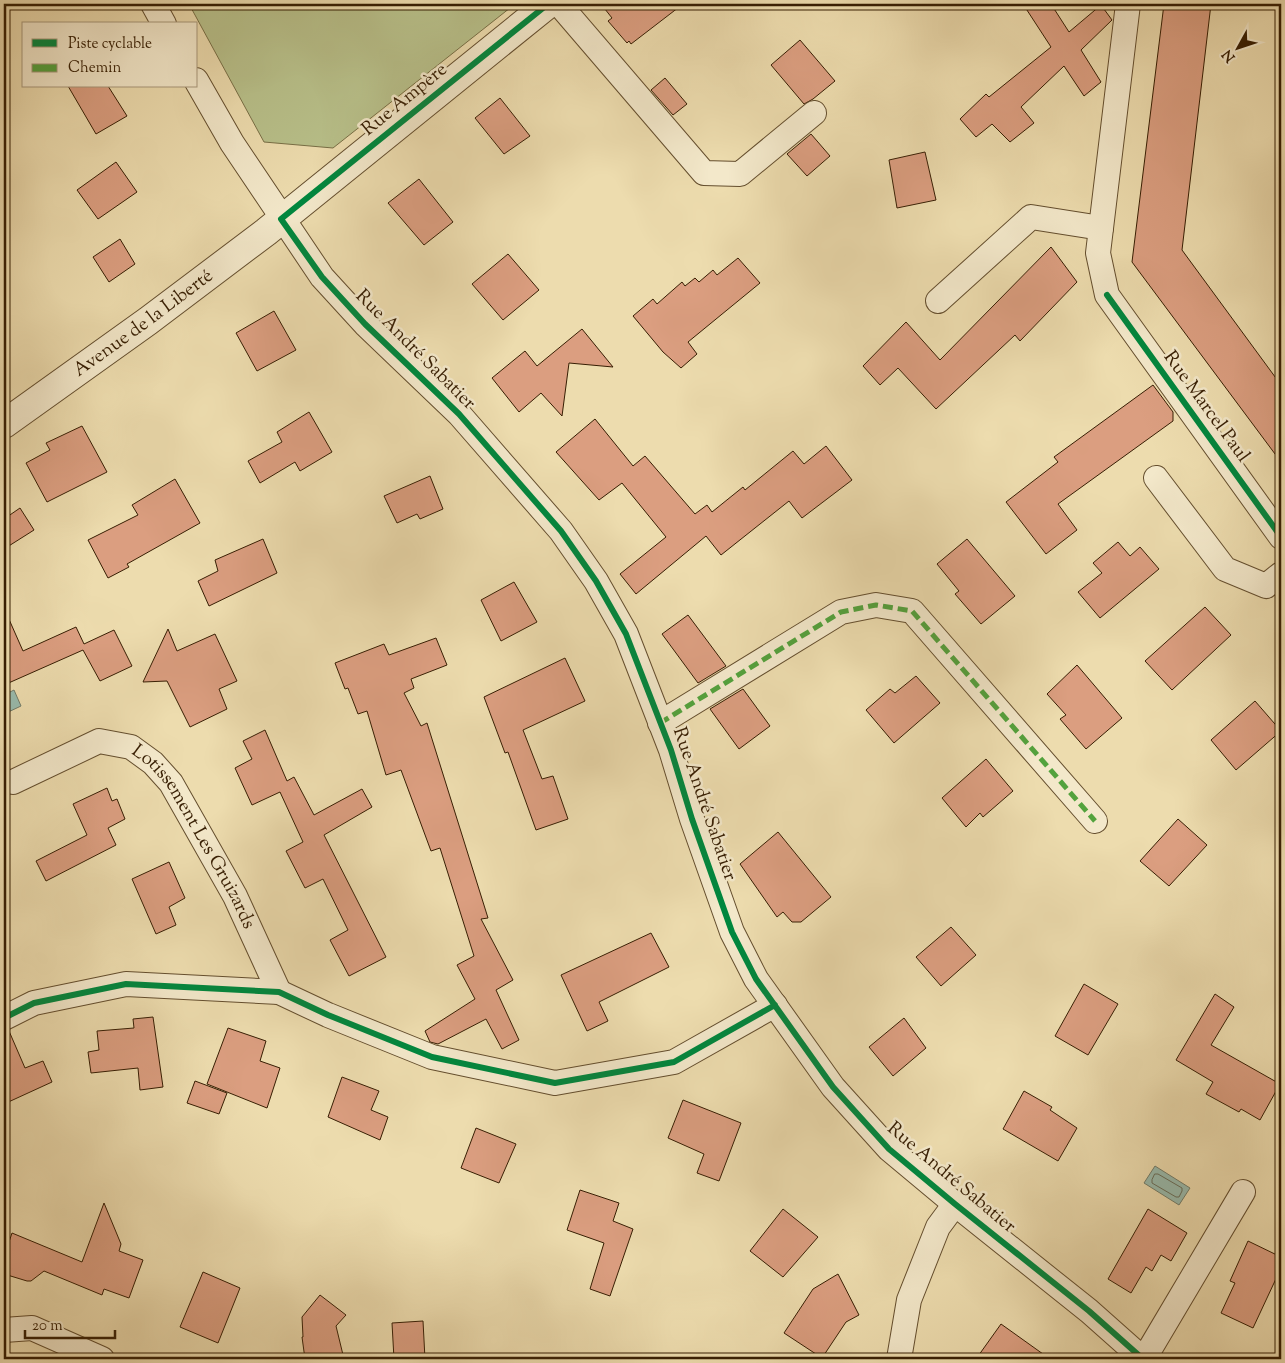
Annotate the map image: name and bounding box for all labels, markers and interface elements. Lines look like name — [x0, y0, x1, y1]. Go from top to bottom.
legend — [22, 22, 198, 88]
north arrow — [1212, 22, 1262, 72]
text: Piste cyclable — [68, 34, 152, 55]
text: N — [1218, 44, 1241, 66]
street label: Rue Ampère — [356, 57, 454, 143]
text: Chemin — [68, 58, 121, 79]
street label: Avenue de la Liberté — [68, 263, 219, 384]
street label: Rue André Sabatier — [349, 284, 481, 416]
street label: Rue Marcel Paul — [1156, 346, 1256, 468]
street label: Rue André Sabatier — [665, 724, 743, 884]
street label: Lotissement Les Gruizards — [126, 738, 262, 933]
street label: Rue André Sabatier — [881, 1116, 1021, 1240]
scale bar — [25, 1308, 115, 1340]
text: 20 m — [32, 1316, 63, 1337]

